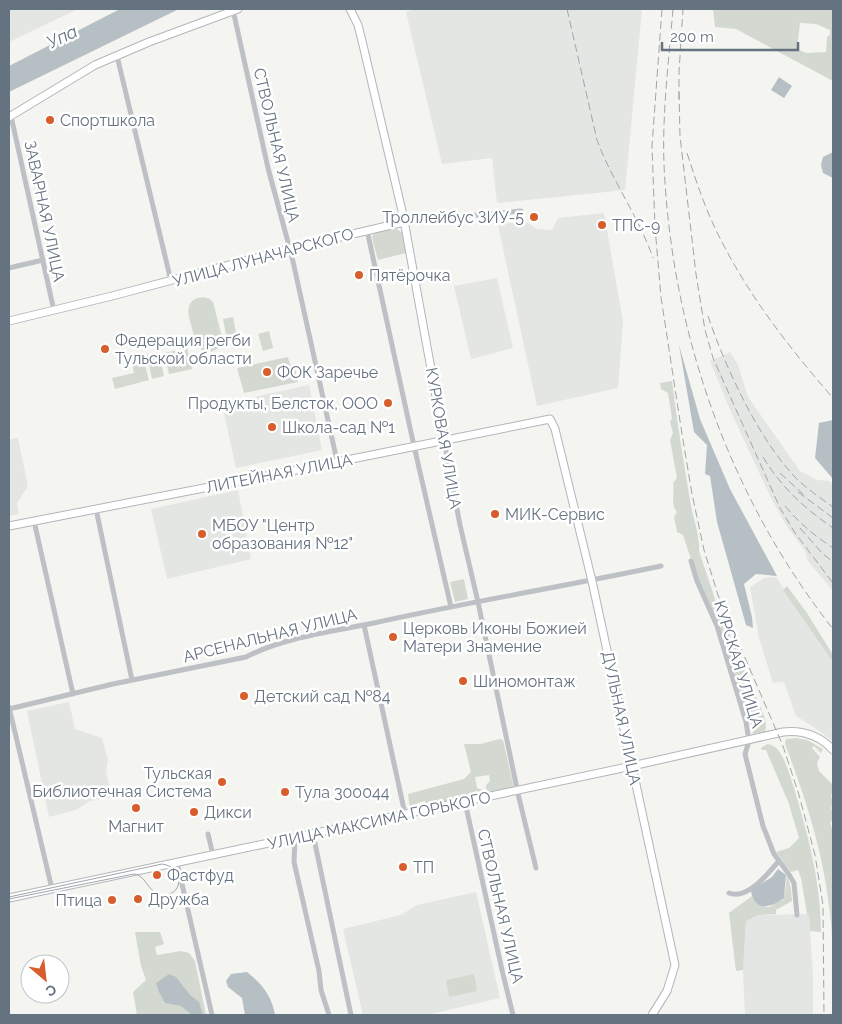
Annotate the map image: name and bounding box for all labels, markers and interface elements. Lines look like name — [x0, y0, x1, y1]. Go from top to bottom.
water label: Упа — [43, 20, 81, 53]
scale bar — [662, 20, 798, 52]
text: 200 m — [670, 28, 714, 46]
street label: СТВОЛЬНАЯ УЛИЦА — [250, 66, 304, 224]
place label: Спортшкола — [60, 111, 155, 130]
marker: Спортшкола — [44, 114, 56, 126]
street label: ЗАВАРНАЯ УЛИЦА — [20, 139, 69, 283]
place label: Троллейбус ЗИУ-5 — [382, 208, 524, 227]
marker: Троллейбус ЗИУ-5 — [528, 211, 540, 223]
place label: ТПС-9 — [612, 216, 660, 235]
marker: ТПС-9 — [596, 219, 608, 231]
street label: УЛИЦА ЛУНАЧАРСКОГО — [170, 224, 356, 291]
place label: Пятёрочка — [369, 266, 450, 285]
marker: Пятёрочка — [353, 269, 365, 281]
place label: Федерация регби Тульской области — [115, 331, 252, 368]
marker: Федерация регби Тульской области — [99, 343, 111, 355]
place label: ФОК Заречье — [277, 363, 378, 382]
marker: ФОК Заречье — [261, 366, 273, 378]
street label: КУРКОВАЯ УЛИЦА — [422, 366, 465, 510]
place label: Продукты, Белсток, ООО — [188, 394, 378, 413]
marker: Продукты, Белсток, ООО — [382, 397, 394, 409]
place label: Школа-сад №1 — [282, 418, 395, 437]
marker: Школа-сад №1 — [266, 421, 278, 433]
street label: ЛИТЕЙНАЯ УЛИЦА — [204, 450, 354, 497]
place label: МИК-Сервис — [505, 505, 605, 524]
marker: МИК-Сервис — [489, 508, 501, 520]
place label: МБОУ "Центр образования №12" — [212, 516, 353, 553]
marker: МБОУ "Центр образования №12" — [196, 528, 208, 540]
street label: КУРСКАЯ УЛИЦА — [710, 598, 767, 730]
street label: АРСЕНАЛЬНАЯ УЛИЦА — [181, 605, 359, 666]
place label: Церковь Иконы Божией Матери Знамение — [403, 619, 587, 656]
marker: Церковь Иконы Божией Матери Знамение — [387, 631, 399, 643]
street label: ДУЛЬНАЯ УЛИЦА — [598, 649, 645, 787]
place label: Шиномонтаж — [473, 672, 576, 691]
marker: Шиномонтаж — [457, 675, 469, 687]
place label: Детский сад №84 — [254, 687, 391, 706]
marker: Детский сад №84 — [238, 690, 250, 702]
place label: Тульская Библиотечная Система — [32, 764, 212, 801]
marker: Тульская Библиотечная Система — [216, 776, 228, 788]
place label: Тула 300044 — [295, 783, 390, 802]
marker: Тула 300044 — [279, 786, 291, 798]
street label: УЛИЦА МАКСИМА ГОРЬКОГО — [266, 788, 492, 853]
marker: Магнит — [130, 802, 142, 814]
place label: Дикси — [204, 803, 252, 822]
marker: Дикси — [188, 806, 200, 818]
place label: Магнит — [108, 817, 164, 836]
street label: СТВОЛЬНАЯ УЛИЦА — [474, 827, 528, 985]
place label: ТП — [413, 858, 434, 877]
marker: ТП — [397, 861, 409, 873]
place label: Фастфуд — [167, 866, 234, 885]
marker: Фастфуд — [151, 869, 163, 881]
place label: Дружба — [148, 890, 209, 909]
place label: Птица — [55, 891, 102, 910]
marker: Дружба — [132, 893, 144, 905]
marker: Птица — [106, 894, 118, 906]
north arrow — [20, 954, 70, 1004]
text: С — [43, 981, 59, 1000]

